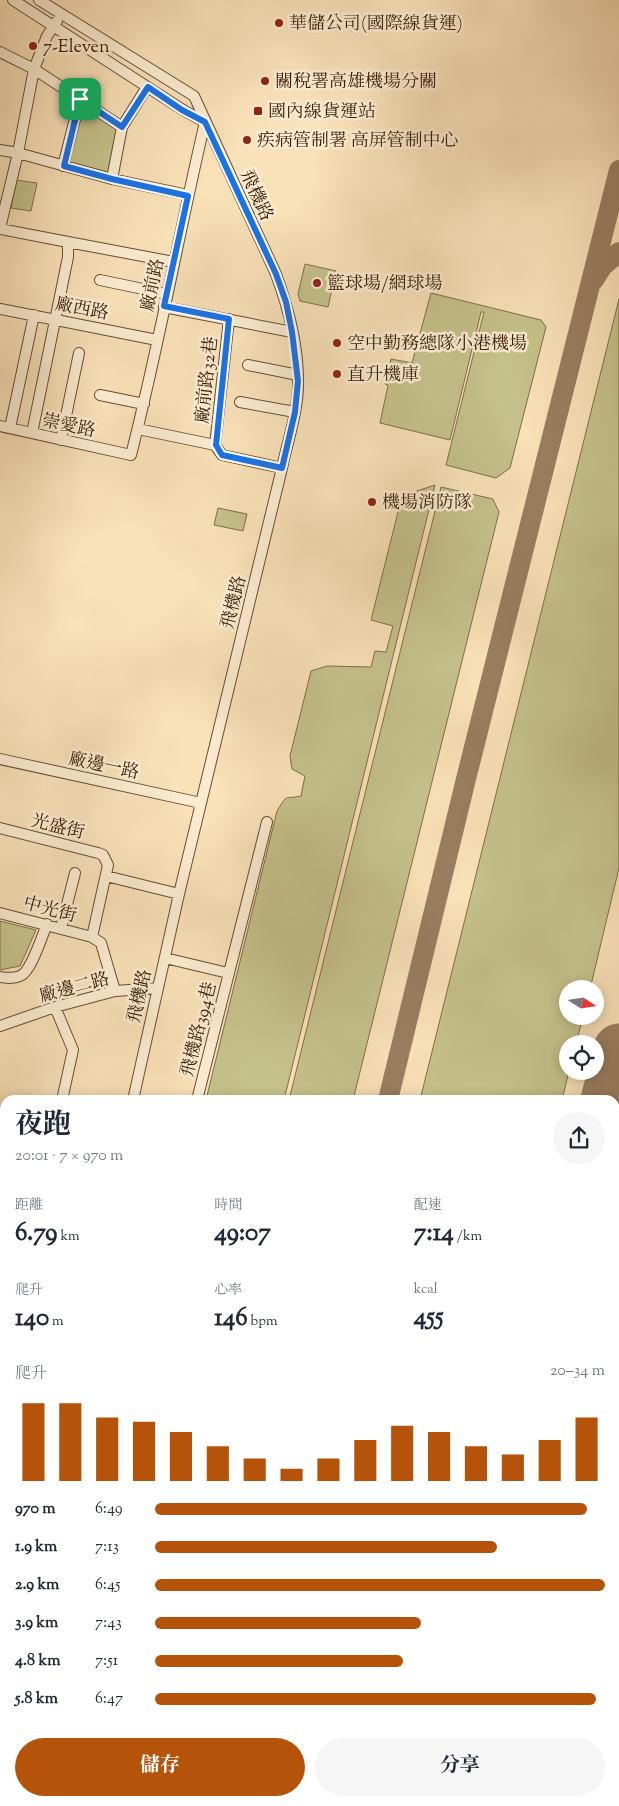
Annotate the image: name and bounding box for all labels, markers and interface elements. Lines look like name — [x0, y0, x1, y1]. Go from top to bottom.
place label: 華儲公司(國際線貨運) — [289, 12, 463, 38]
marker: 華儲公司(國際線貨運) — [273, 17, 285, 29]
place label: 7-Eleven — [43, 35, 110, 61]
marker: 7-Eleven — [27, 40, 39, 52]
place label: 關稅署高雄機場分關 — [275, 70, 437, 96]
marker: 關稅署高雄機場分關 — [259, 75, 271, 87]
pin — [59, 78, 101, 120]
icon: arrive — [66, 85, 94, 113]
place label: 國內線貨運站 — [268, 100, 376, 126]
marker: 國內線貨運站 — [252, 105, 264, 117]
place label: 疾病管制署 高屏管制中心 — [257, 129, 459, 155]
marker: 疾病管制署 高屏管制中心 — [241, 134, 253, 146]
street label: 飛機路 — [232, 166, 278, 226]
street label: 廠前路 — [136, 256, 172, 315]
place label: 籃球場/網球場 — [327, 272, 443, 298]
marker: 籃球場/網球場 — [311, 277, 323, 289]
street label: 廠西路 — [53, 292, 111, 328]
place label: 空中勤務總隊小港機場 — [347, 332, 527, 358]
street label: 廠前路32巷 — [190, 335, 226, 425]
marker: 空中勤務總隊小港機場 — [331, 337, 343, 349]
place label: 直升機庫 — [347, 363, 419, 389]
marker: 直升機庫 — [331, 368, 343, 380]
street label: 崇愛路 — [39, 409, 98, 445]
place label: 機場消防隊 — [382, 491, 472, 517]
marker: 機場消防隊 — [366, 496, 378, 508]
street label: 飛機路 — [216, 573, 254, 632]
street label: 廠邊一路 — [66, 747, 142, 787]
street label: 光盛街 — [28, 809, 87, 847]
street label: 中光街 — [20, 891, 79, 930]
street label: 廠邊二路 — [36, 967, 113, 1011]
street label: 飛機路 — [122, 967, 160, 1026]
street label: 飛機路394巷 — [176, 979, 224, 1080]
north arrow — [559, 980, 604, 1025]
map controls — [559, 980, 604, 1080]
button: locate — [559, 1035, 604, 1080]
text: 夜跑 — [15, 1106, 71, 1146]
button: share — [553, 1112, 605, 1164]
text: 20:01 · 7 × 970 m — [15, 1145, 123, 1168]
text: 距離 — [15, 1196, 43, 1216]
text: 時間 — [214, 1196, 242, 1216]
text: 配速 — [414, 1196, 442, 1216]
text: 6.79 — [15, 1216, 57, 1252]
text: 49:07 — [214, 1216, 271, 1252]
text: 7:14 — [414, 1216, 454, 1252]
text: km — [57, 1227, 80, 1247]
text: /km — [454, 1227, 482, 1247]
text: kcal — [414, 1280, 438, 1300]
text: 爬升 — [15, 1281, 43, 1301]
text: 心率 — [214, 1281, 242, 1301]
text: 455 — [414, 1300, 444, 1336]
text: 140 — [15, 1301, 49, 1337]
text: 146 — [214, 1301, 248, 1337]
text: m — [49, 1312, 64, 1332]
text: bpm — [248, 1312, 278, 1332]
text: 20–34 m — [550, 1360, 605, 1383]
text: 爬升 — [15, 1363, 47, 1386]
text: 970 m — [15, 1498, 56, 1521]
text: 6:49 — [95, 1498, 123, 1521]
text: 1.9 km — [15, 1536, 57, 1559]
text: 7:13 — [95, 1536, 119, 1559]
text: 2.9 km — [15, 1574, 59, 1597]
text: 6:45 — [95, 1574, 121, 1597]
text: 3.9 km — [15, 1612, 58, 1635]
text: 7:43 — [95, 1612, 122, 1635]
text: 4.8 km — [15, 1650, 60, 1673]
text: 7:51 — [95, 1650, 118, 1673]
text: 5.8 km — [15, 1688, 58, 1711]
text: 6:47 — [95, 1688, 123, 1711]
button: 儲存 — [15, 1738, 305, 1796]
button: 分享 — [315, 1738, 605, 1796]

